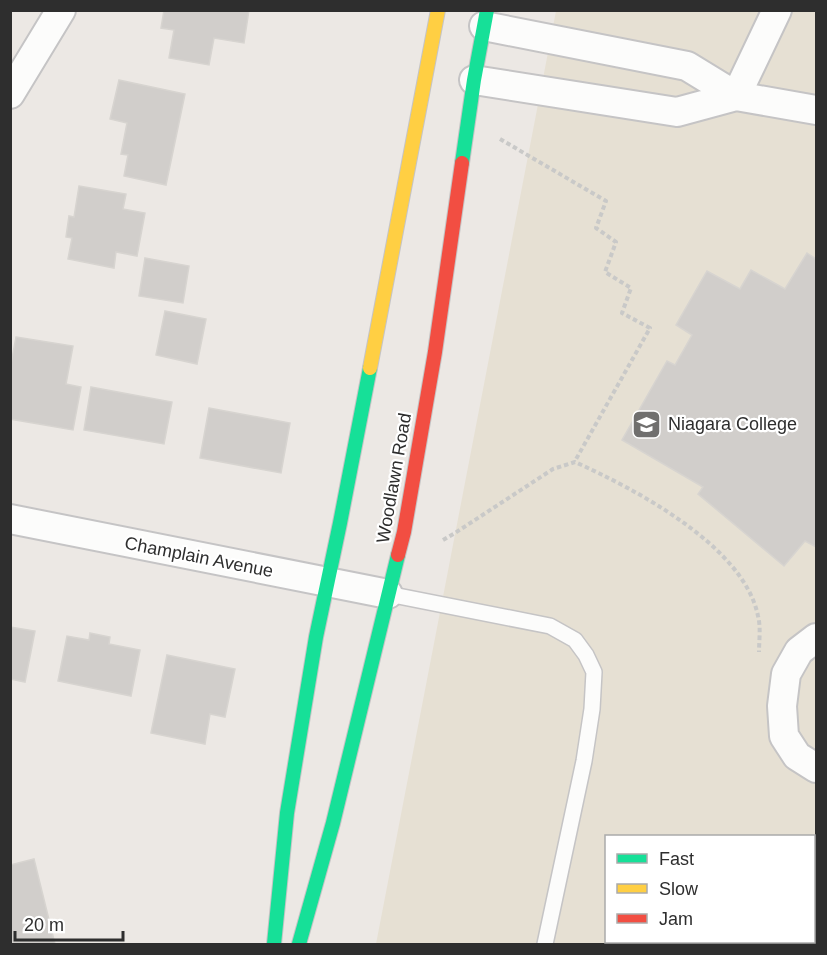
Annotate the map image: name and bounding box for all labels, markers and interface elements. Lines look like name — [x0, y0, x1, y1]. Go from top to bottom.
school or university icon: Niagara College — [631, 408, 663, 440]
street label: Woodlawn Road — [373, 411, 415, 545]
place label: Niagara College — [668, 414, 797, 434]
street label: Champlain Avenue — [123, 533, 275, 581]
legend — [605, 835, 815, 943]
text: Fast — [659, 849, 694, 869]
text: Slow — [659, 879, 699, 899]
scale bar — [15, 904, 123, 942]
text: Jam — [659, 909, 693, 929]
text: 20 m — [24, 915, 64, 935]

